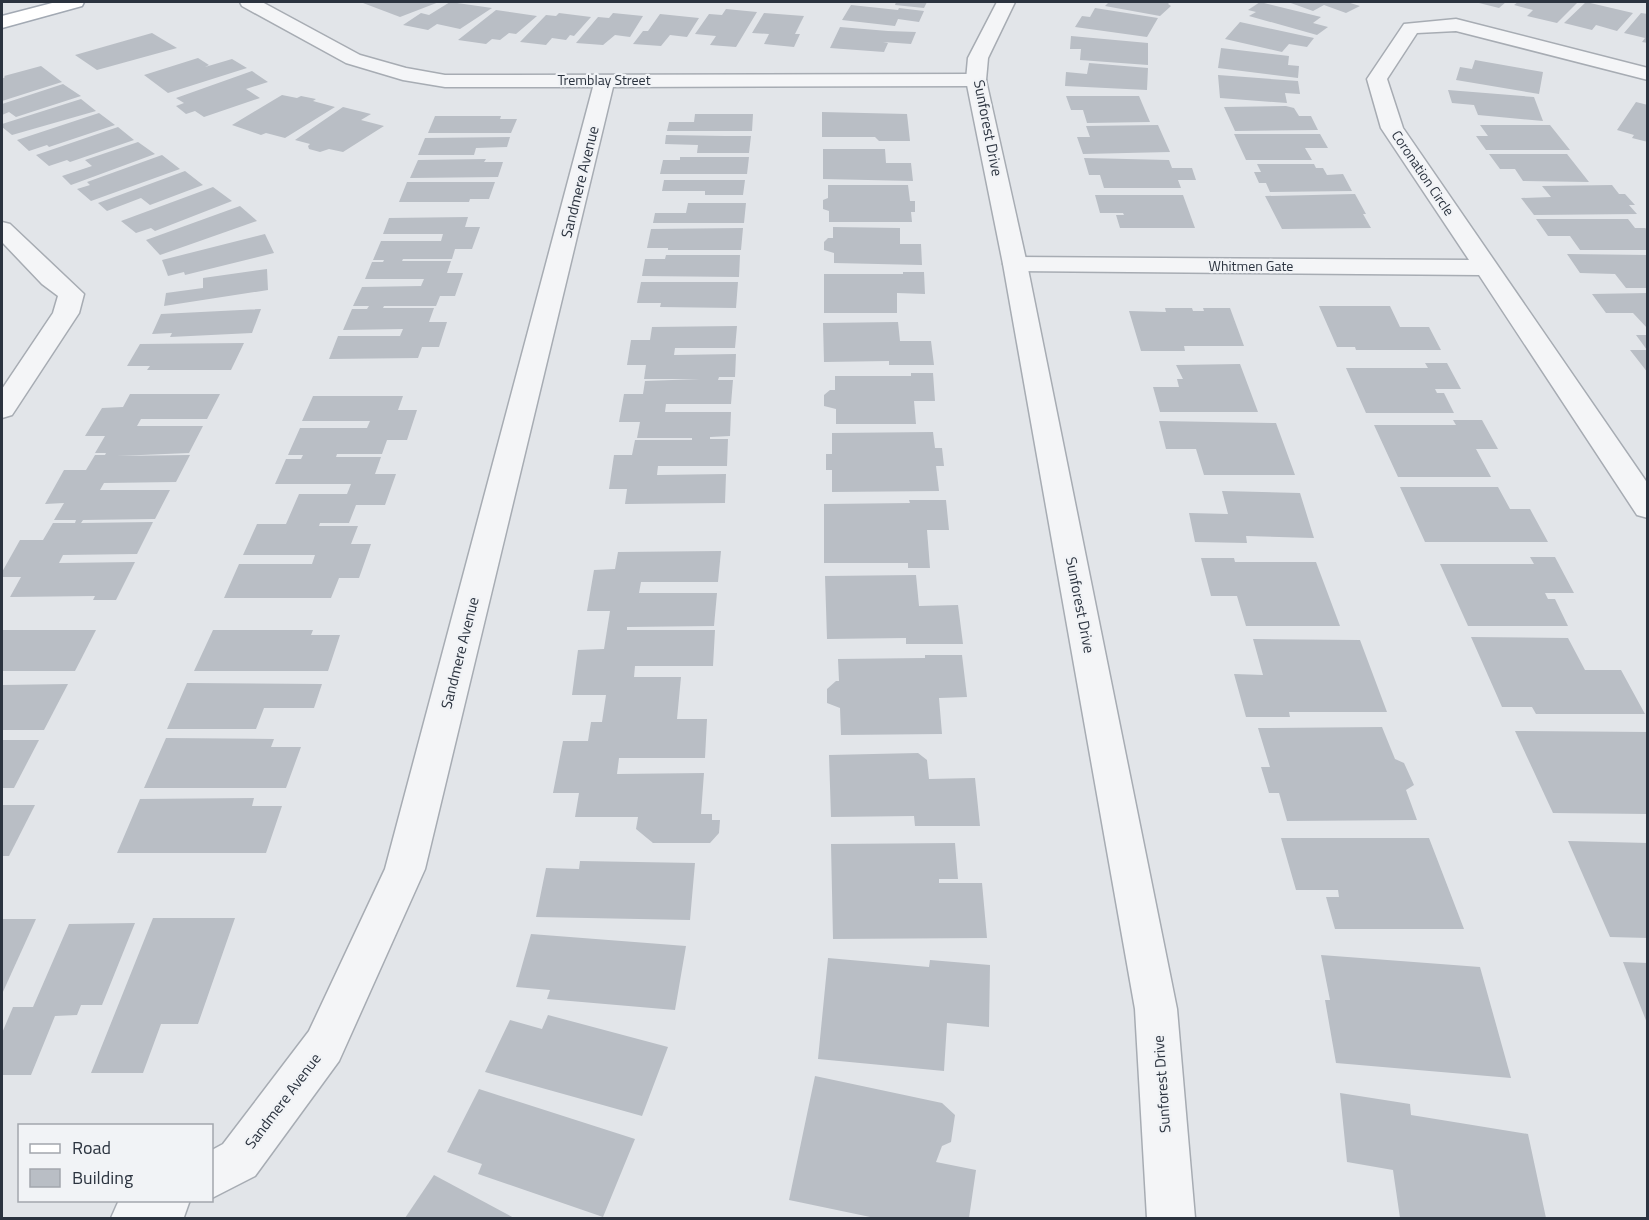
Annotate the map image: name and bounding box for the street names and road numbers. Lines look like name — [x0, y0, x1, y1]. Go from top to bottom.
street label: Tremblay Street — [557, 69, 651, 90]
street label: Sunforest Drive — [968, 78, 1009, 178]
street label: Sandmere Avenue — [554, 124, 605, 240]
street label: Coronation Circle — [1387, 126, 1460, 220]
street label: Whitmen Gate — [1209, 255, 1293, 276]
street label: Sunforest Drive — [1060, 555, 1101, 655]
street label: Sandmere Avenue — [434, 595, 485, 711]
street label: Sunforest Drive — [1147, 1034, 1176, 1134]
street label: Sandmere Avenue — [239, 1048, 326, 1153]

